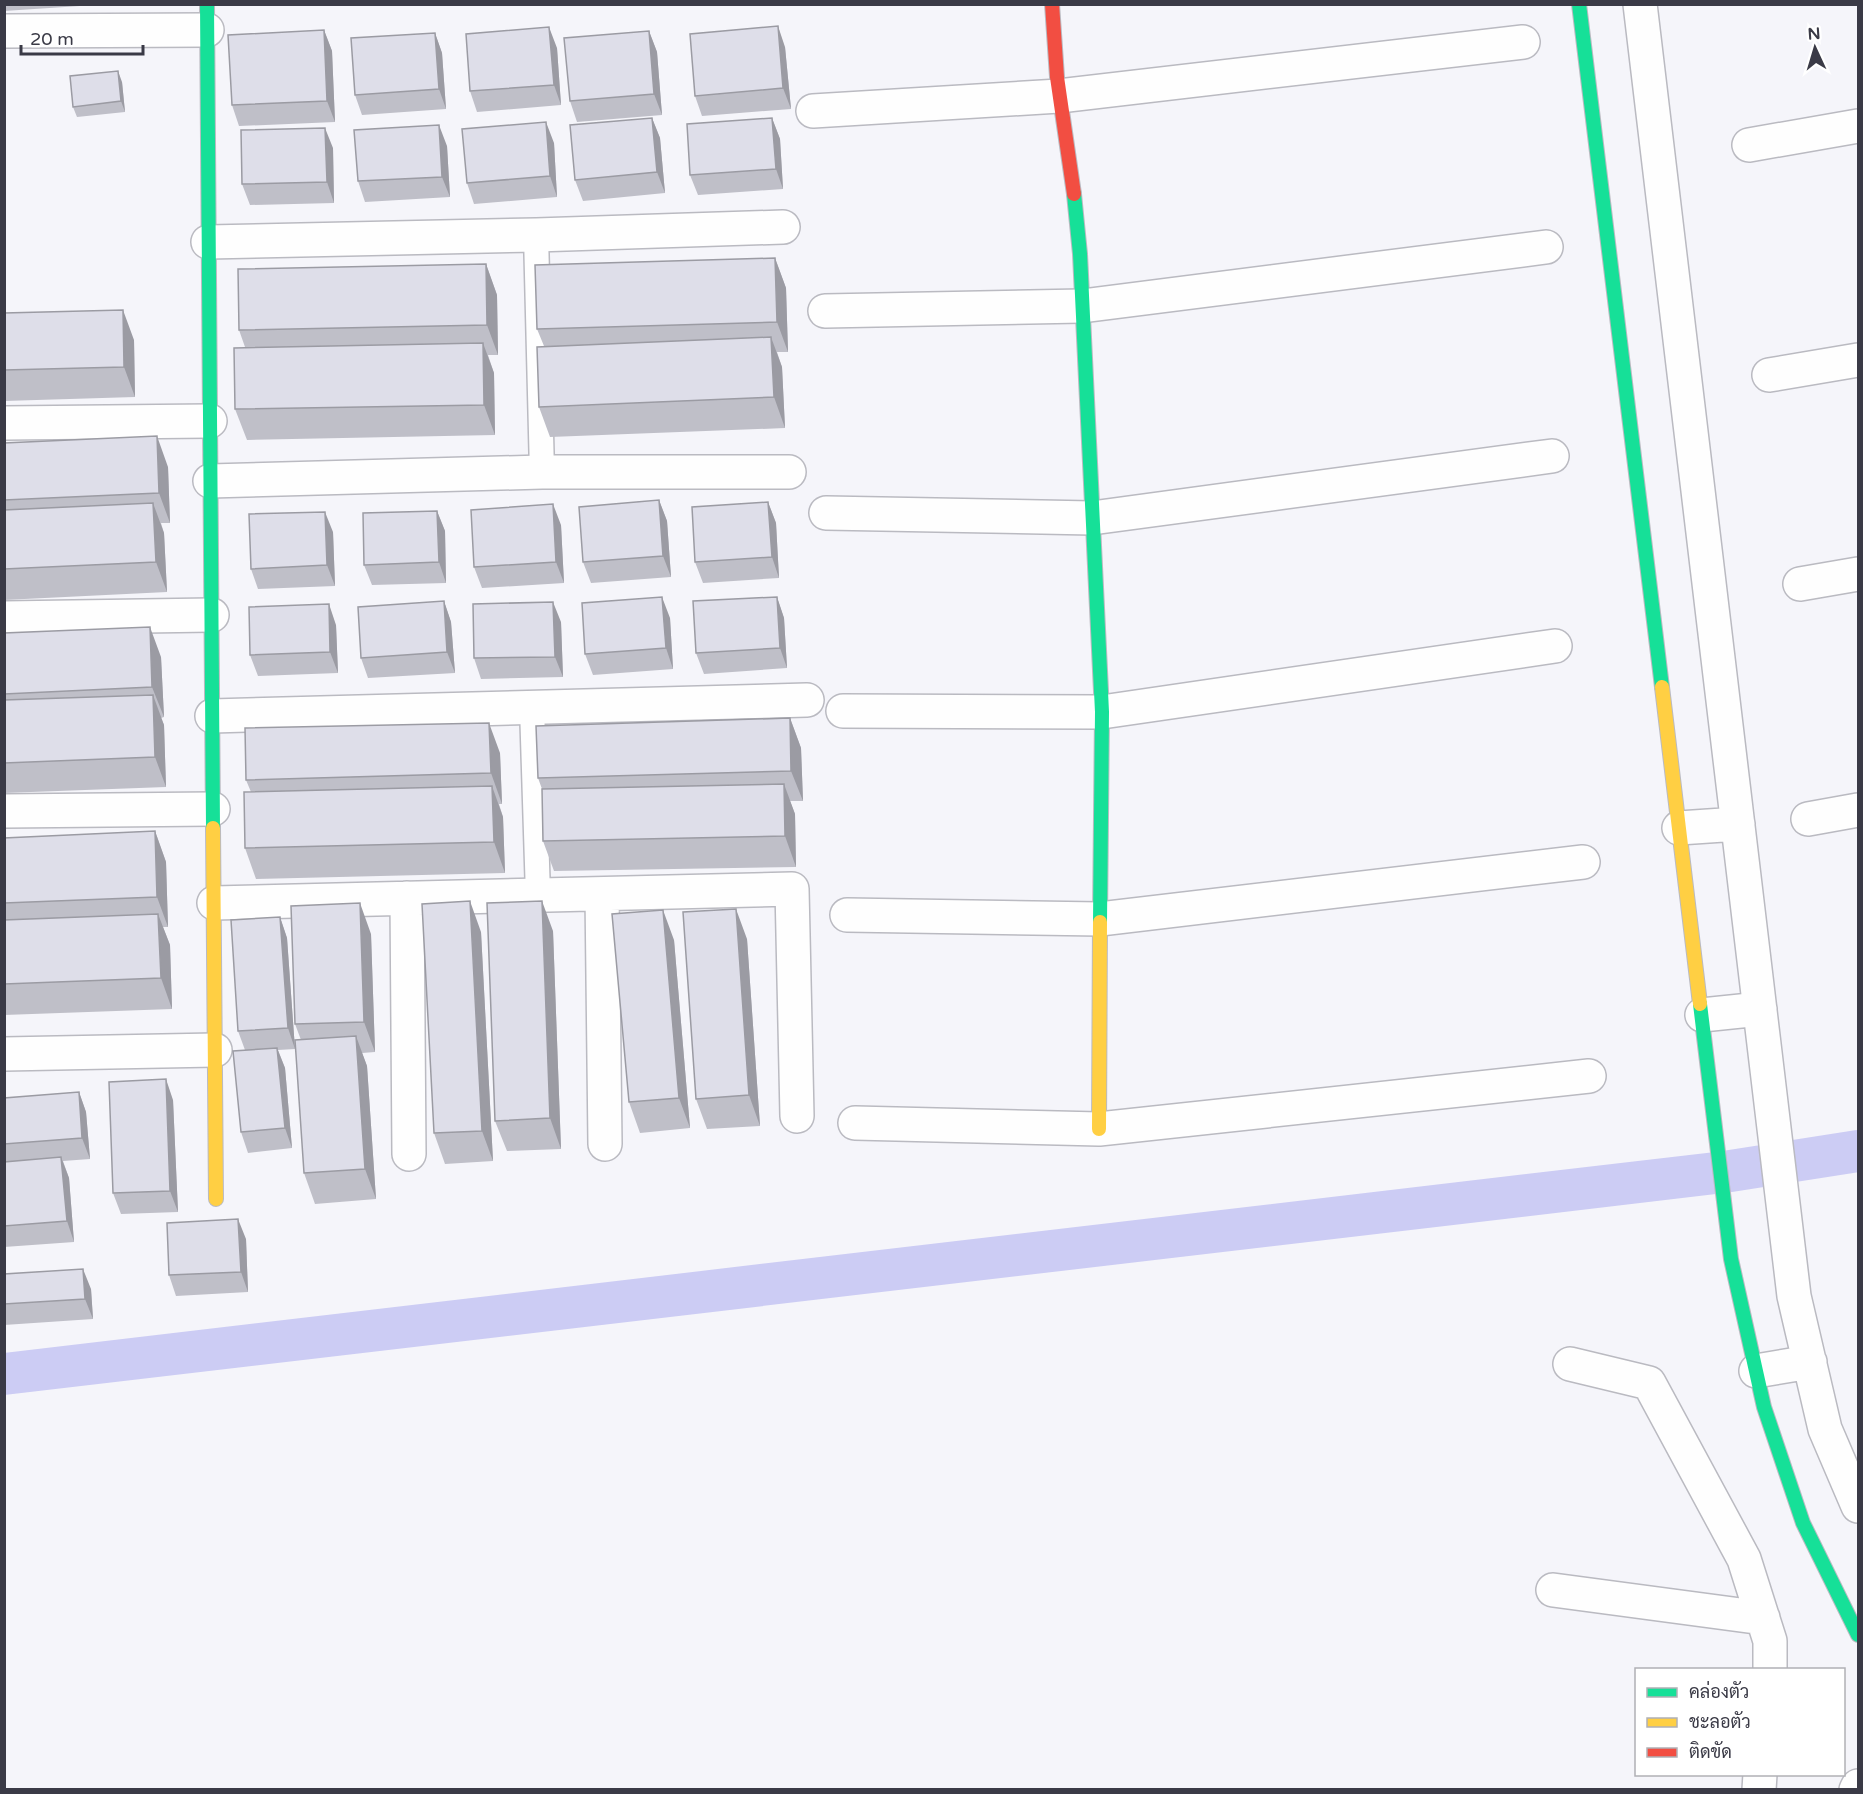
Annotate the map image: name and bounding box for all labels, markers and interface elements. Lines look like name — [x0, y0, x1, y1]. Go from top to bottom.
scale bar — [21, 18, 142, 56]
north arrow — [1785, 18, 1845, 78]
text: N — [1807, 24, 1821, 44]
text: 20 m — [30, 28, 74, 50]
legend — [1635, 1668, 1845, 1776]
text: คล่องตัว — [1689, 1680, 1749, 1703]
text: ชะลอตัว — [1689, 1711, 1751, 1733]
text: ติดขัด — [1689, 1741, 1732, 1763]

